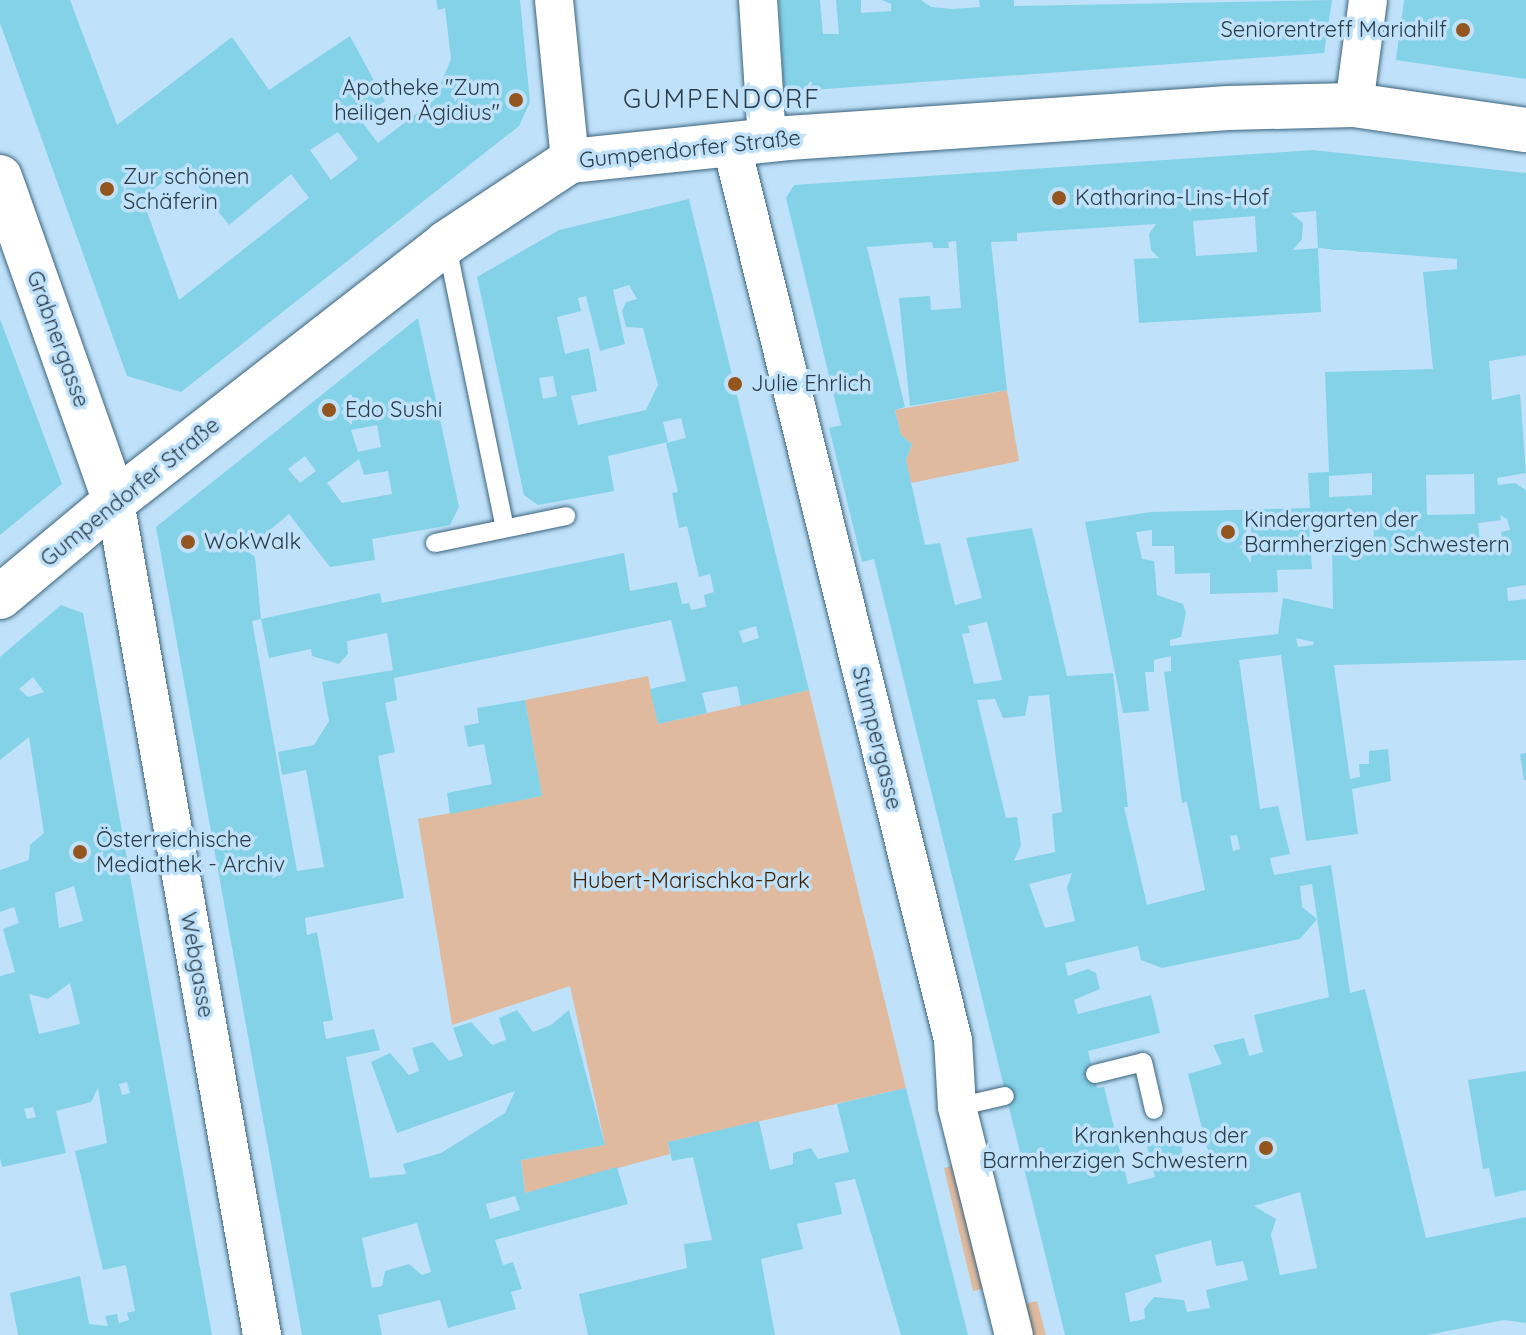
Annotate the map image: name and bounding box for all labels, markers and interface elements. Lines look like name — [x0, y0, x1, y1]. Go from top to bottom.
place label: Seniorentreff Mariahilf — [1220, 17, 1447, 43]
marker: Seniorentreff Mariahilf — [1454, 21, 1472, 39]
place label: Apotheke "Zum heiligen Ägidius" — [334, 74, 500, 126]
district label: GUMPENDORF — [623, 83, 821, 115]
marker: Apotheke "Zum heiligen Ägidius" — [507, 91, 525, 109]
street label: Gumpendorfer Straße — [578, 124, 802, 174]
place label: Zur schönen Schäferin — [123, 163, 249, 214]
marker: Zur schönen Schäferin — [98, 180, 116, 198]
place label: Katharina-Lins-Hof — [1075, 185, 1269, 211]
marker: Katharina-Lins-Hof — [1050, 189, 1068, 207]
street label: Grabnergasse — [21, 267, 95, 411]
place label: Julie Ehrlich — [751, 371, 871, 397]
marker: Julie Ehrlich — [726, 375, 744, 393]
place label: Edo Sushi — [345, 397, 442, 423]
marker: Edo Sushi — [320, 401, 338, 419]
street label: Gumpendorfer Straße — [35, 412, 225, 572]
place label: Kindergarten der Barmherzigen Schwestern — [1244, 506, 1510, 558]
marker: Kindergarten der Barmherzigen Schwestern — [1219, 523, 1237, 541]
place label: WokWalk — [204, 529, 301, 555]
marker: WokWalk — [179, 533, 197, 551]
street label: Stumpergasse — [846, 664, 908, 812]
place label: Österreichische Mediathek - Archiv — [96, 826, 285, 878]
marker: Österreichische Mediathek - Archiv — [71, 843, 89, 861]
park label: Hubert-Marischka-Park — [572, 868, 810, 894]
street label: Webgasse — [175, 910, 219, 1020]
place label: Krankenhaus der Barmherzigen Schwestern — [982, 1122, 1248, 1174]
marker: Krankenhaus der Barmherzigen Schwestern — [1255, 1137, 1277, 1159]

